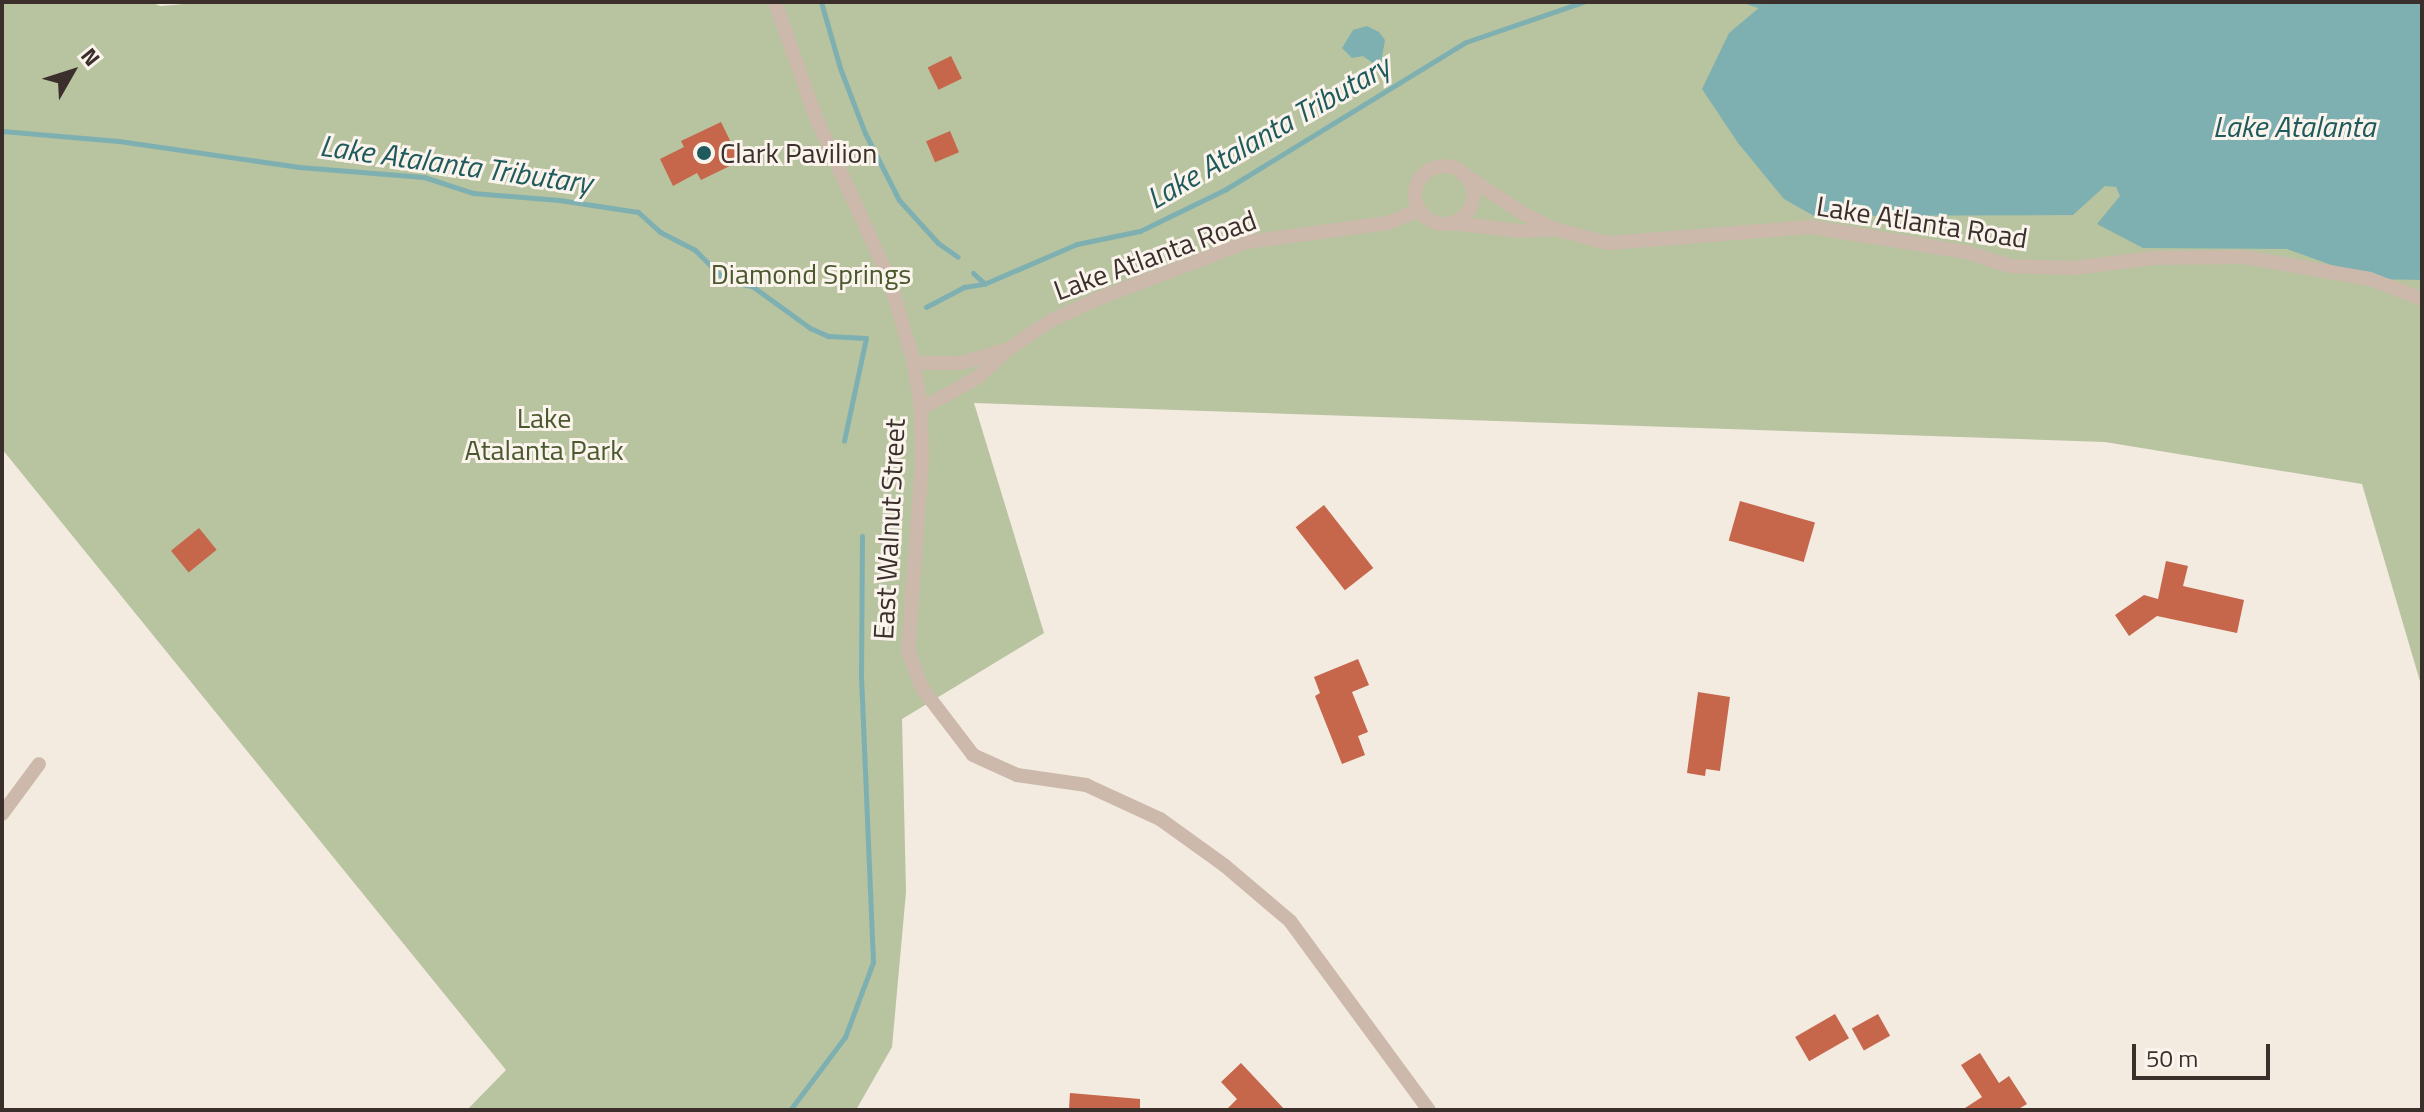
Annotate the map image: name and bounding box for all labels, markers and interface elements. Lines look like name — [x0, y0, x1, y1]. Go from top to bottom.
north arrow — [32, 32, 112, 112]
text: N — [73, 40, 109, 74]
water label: Lake Atalanta Tributary — [1140, 48, 1396, 216]
water label: Lake Atalanta — [2213, 108, 2375, 144]
water label: Lake Atalanta Tributary — [318, 127, 594, 201]
place label: Clark Pavilion — [720, 136, 877, 170]
marker: Clark Pavilion — [695, 144, 713, 162]
street label: Lake Atlanta Road — [1814, 189, 2030, 255]
street label: Lake Atlanta Road — [1049, 203, 1261, 307]
park label: Diamond Springs — [711, 257, 911, 291]
park label: Lake Atalanta Park — [464, 401, 624, 467]
street label: East Walnut Street — [866, 418, 912, 640]
scale bar — [2136, 1028, 2274, 1078]
text: 50 m — [2146, 1040, 2198, 1076]

